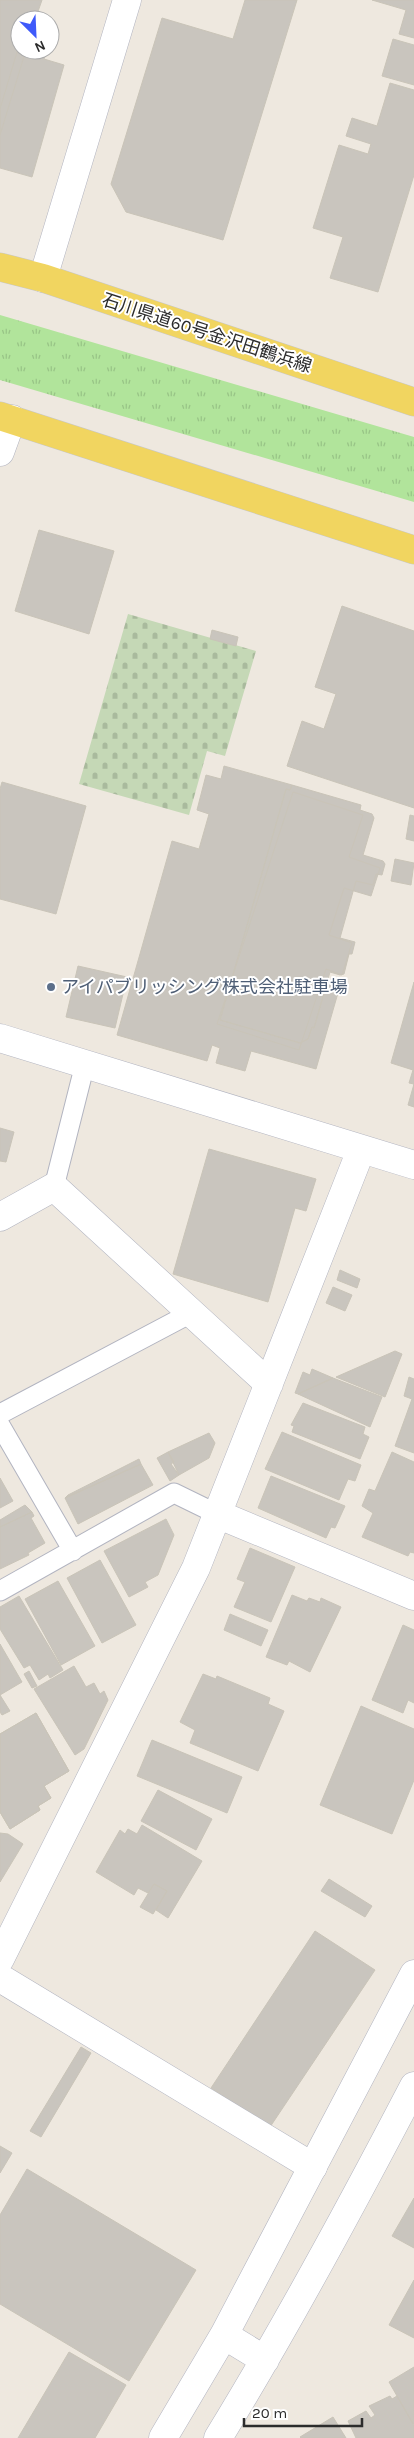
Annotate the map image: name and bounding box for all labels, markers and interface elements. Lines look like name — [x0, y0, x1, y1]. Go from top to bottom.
north arrow — [10, 10, 60, 60]
text: N — [32, 37, 48, 56]
street label: 石川県道60号金沢田鶴浜線 — [99, 289, 315, 377]
place label: アイパブリッシング株式会社駐車場 — [61, 976, 348, 998]
marker: アイパブリッシング株式会社駐車場 — [45, 981, 57, 993]
scale bar — [244, 2396, 362, 2428]
text: 20 m — [252, 2404, 287, 2422]

